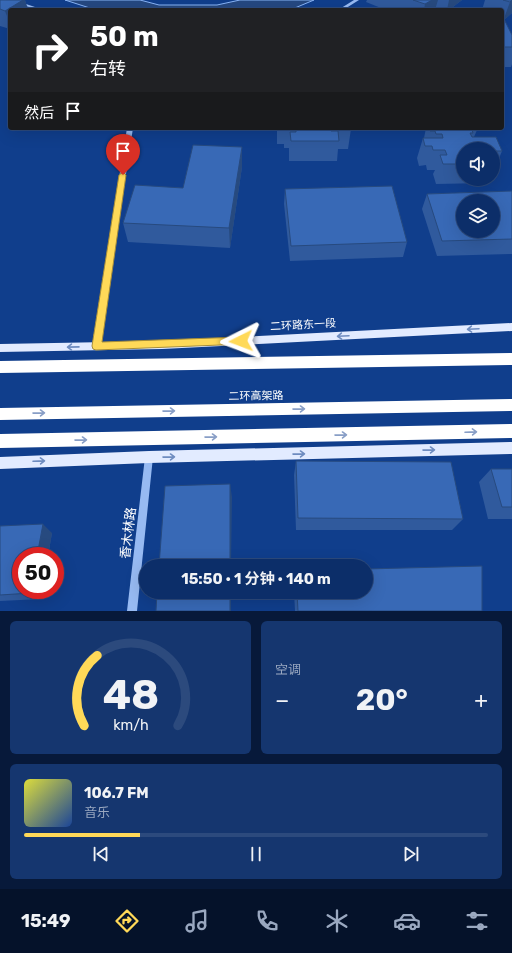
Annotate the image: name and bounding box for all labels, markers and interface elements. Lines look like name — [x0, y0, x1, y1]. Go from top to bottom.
text: 50 m — [90, 20, 159, 53]
icon: right — [24, 24, 76, 76]
text: 右转 — [90, 58, 126, 80]
icon: arrive — [62, 100, 84, 122]
text: 然后 — [24, 104, 54, 122]
pin — [106, 134, 140, 175]
icon: arrive — [112, 140, 134, 162]
map controls — [456, 142, 500, 238]
button: sound — [456, 142, 500, 186]
button: layers — [456, 194, 500, 238]
street label: 二环路东一段 — [270, 317, 336, 333]
position arrow — [220, 320, 262, 362]
one-way arrow — [467, 326, 480, 333]
one-way arrow — [337, 332, 350, 340]
one-way arrow — [67, 343, 80, 350]
street label: 二环高架路 — [228, 389, 284, 403]
one-way arrow — [292, 405, 305, 413]
one-way arrow — [162, 407, 175, 415]
one-way arrow — [32, 410, 45, 417]
one-way arrow — [464, 429, 477, 436]
one-way arrow — [334, 431, 347, 439]
one-way arrow — [204, 434, 217, 441]
one-way arrow — [74, 436, 87, 444]
one-way arrow — [422, 447, 435, 454]
one-way arrow — [292, 450, 305, 457]
one-way arrow — [162, 453, 175, 461]
one-way arrow — [32, 457, 45, 465]
street label: 香木林路 — [117, 506, 139, 560]
speed limit sign: 50 — [12, 547, 64, 599]
text: 15:50 · 1 分钟 · 140 m — [181, 570, 331, 588]
text: 空调 — [275, 662, 301, 677]
text: 48 — [102, 669, 159, 718]
text: 20° — [356, 682, 408, 718]
text: − — [275, 687, 289, 714]
text: + — [474, 687, 488, 714]
text: km/h — [113, 716, 148, 733]
text: 106.7 FM — [84, 784, 149, 802]
text: 音乐 — [84, 805, 110, 820]
icon: previous — [90, 843, 112, 865]
icon: pause — [245, 843, 267, 865]
icon: next — [400, 843, 422, 865]
icon: directions — [113, 907, 141, 935]
icon: music — [183, 907, 211, 935]
icon: phone — [253, 907, 281, 935]
icon: climate — [323, 907, 351, 935]
icon: car — [393, 907, 421, 935]
icon: filters — [463, 907, 491, 935]
text: 15:49 — [21, 910, 71, 932]

